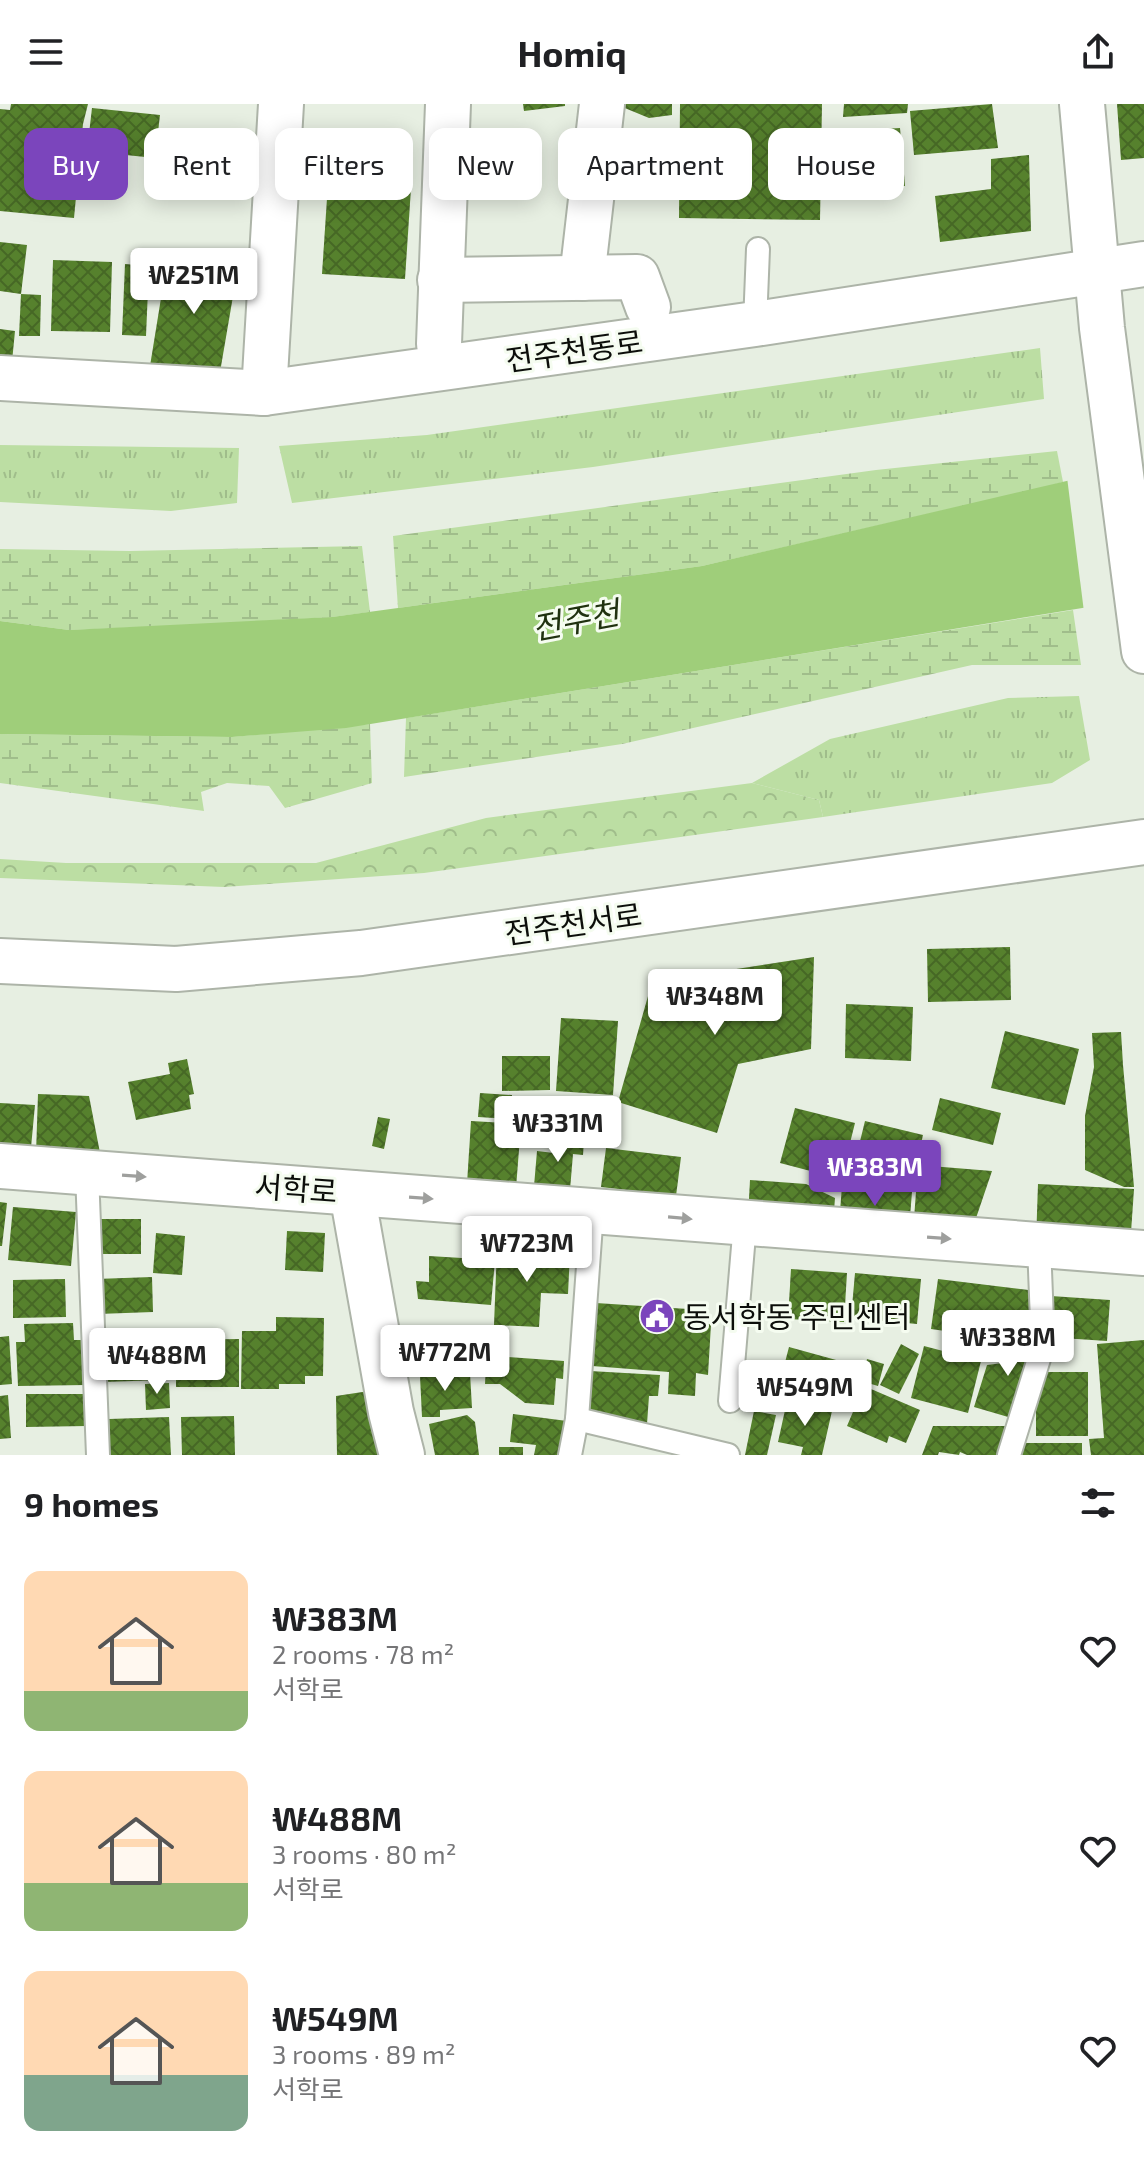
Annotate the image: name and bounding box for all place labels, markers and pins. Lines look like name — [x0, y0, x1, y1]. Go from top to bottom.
pin: ₩251M — [138, 248, 250, 316]
pin: ₩348M — [659, 969, 771, 1037]
pin: ₩331M — [502, 1096, 614, 1164]
pin: ₩383M — [819, 1140, 931, 1208]
pin: ₩723M — [471, 1216, 583, 1284]
public building icon: 동서학동 주민센터 — [638, 1297, 676, 1335]
place label: 동서학동 주민센터 — [683, 1298, 911, 1334]
pin: ₩338M — [952, 1310, 1064, 1378]
pin: ₩772M — [389, 1325, 501, 1393]
pin: ₩488M — [101, 1328, 213, 1396]
pin: ₩549M — [749, 1360, 861, 1428]

